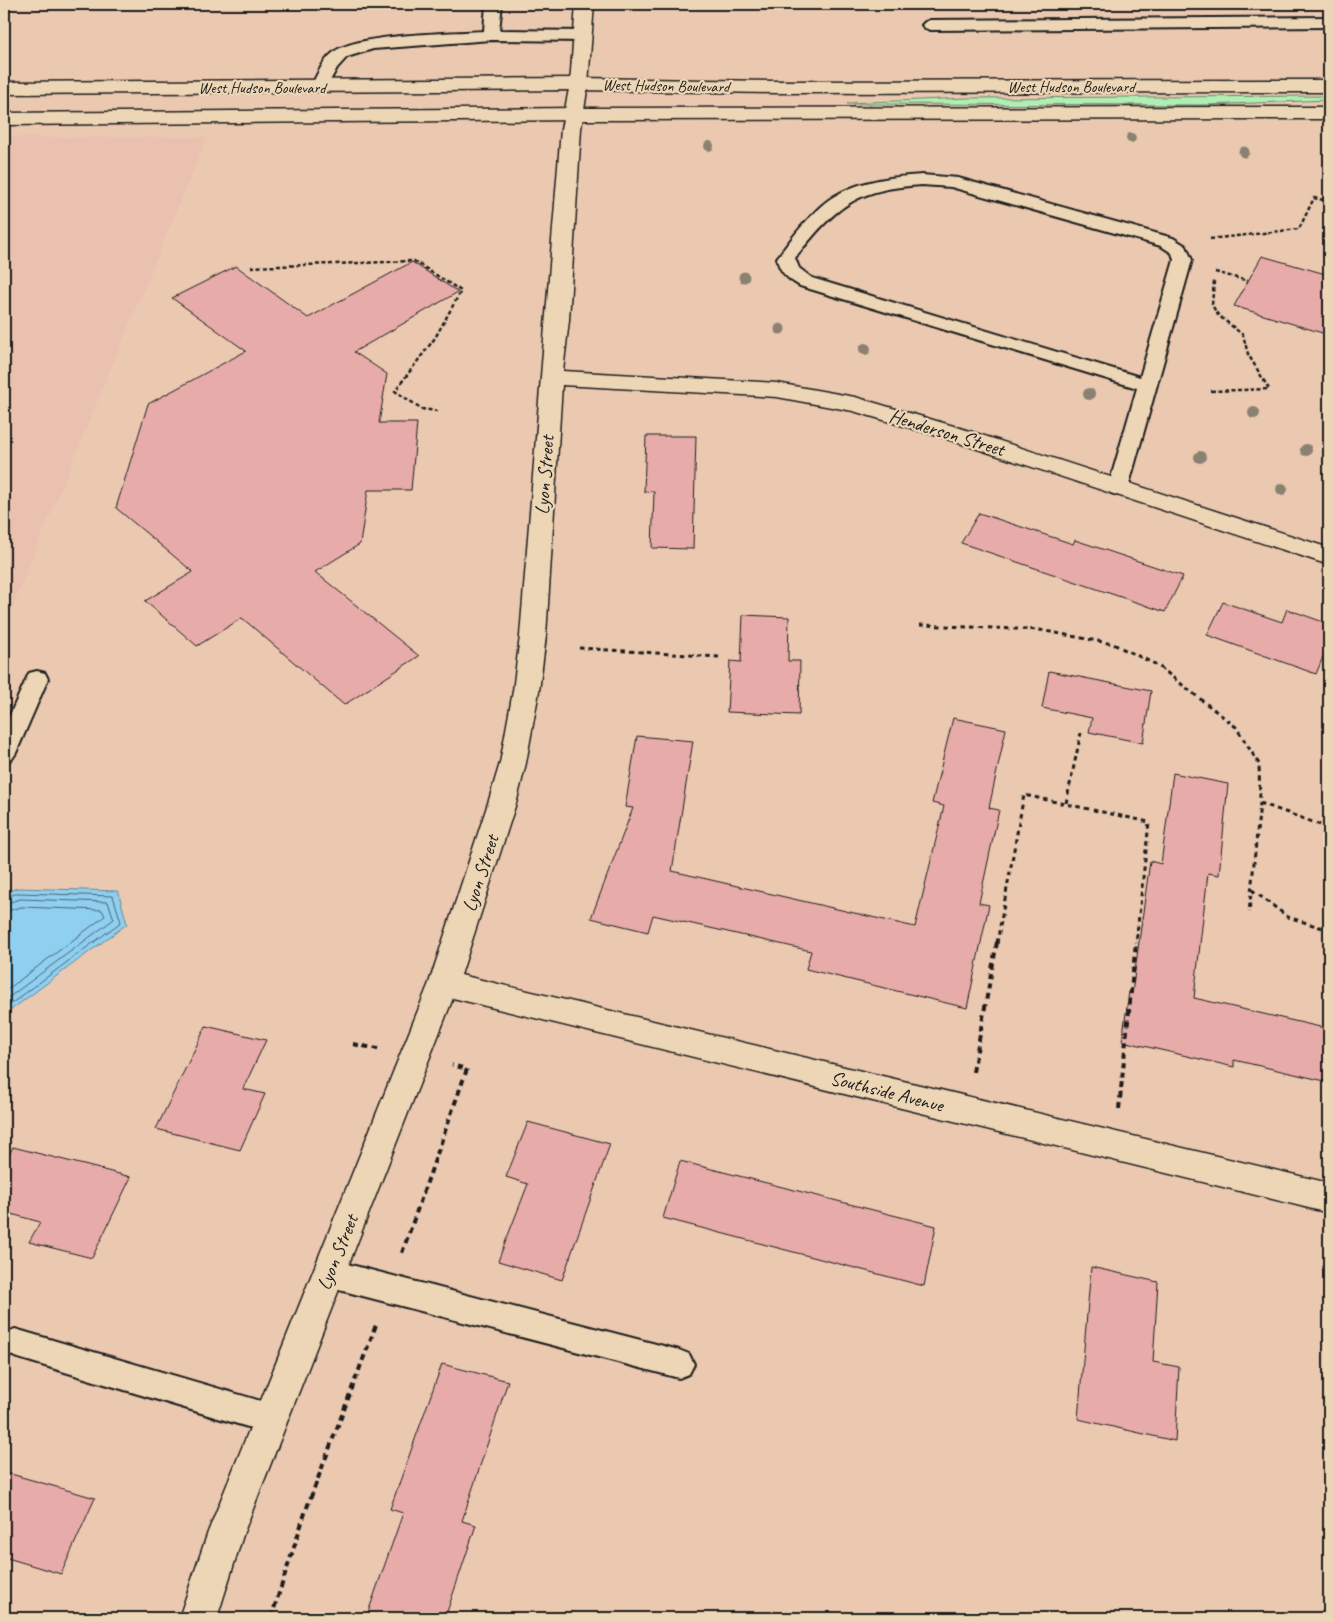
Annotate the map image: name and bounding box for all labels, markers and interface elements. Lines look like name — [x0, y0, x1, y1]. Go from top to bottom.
street label: West Hudson Boulevard — [602, 75, 732, 97]
street label: West Hudson Boulevard — [1008, 77, 1137, 97]
street label: West Hudson Boulevard — [199, 78, 328, 98]
street label: Henderson Street — [886, 403, 1010, 463]
street label: Lyon Street — [529, 432, 560, 515]
street label: Lyon Street — [456, 829, 505, 915]
street label: Southside Avenue — [828, 1065, 947, 1118]
street label: Lyon Street — [311, 1209, 365, 1293]

